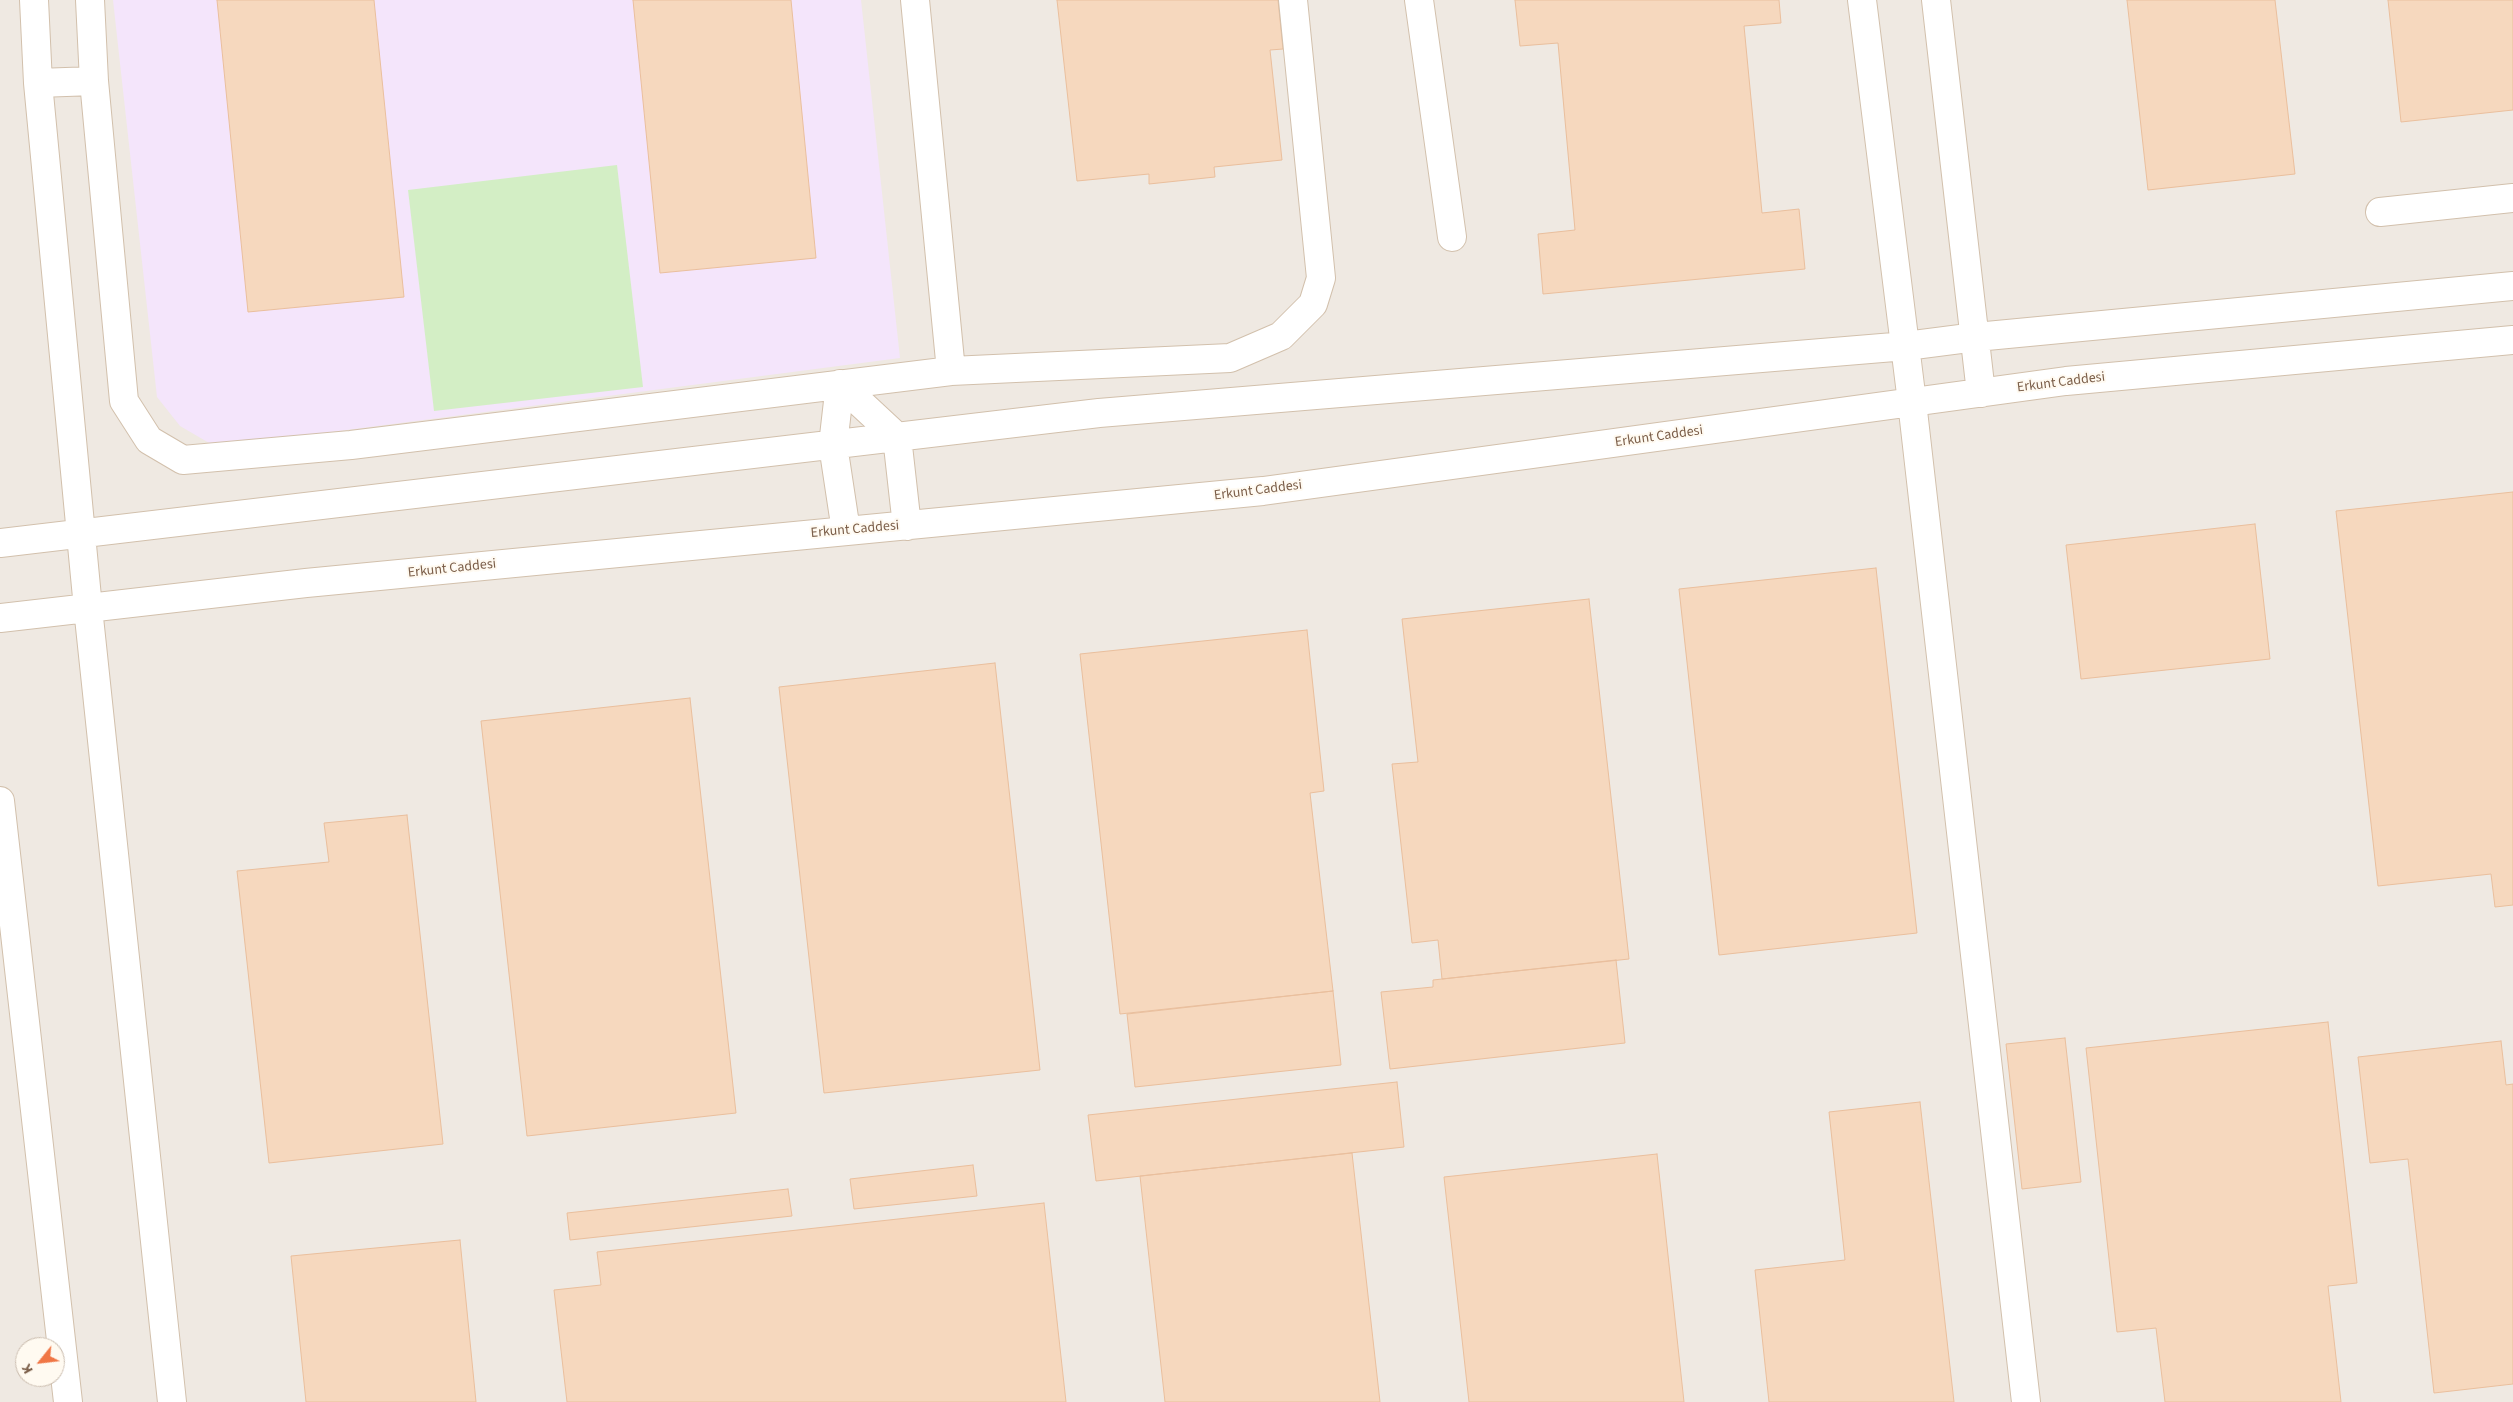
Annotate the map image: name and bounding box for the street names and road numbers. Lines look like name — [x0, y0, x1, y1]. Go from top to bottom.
street label: Erkunt Caddesi — [2016, 369, 2106, 397]
street label: Erkunt Caddesi — [1614, 423, 1704, 451]
street label: Erkunt Caddesi — [1213, 477, 1303, 505]
street label: Erkunt Caddesi — [810, 518, 900, 542]
street label: Erkunt Caddesi — [407, 556, 497, 582]

